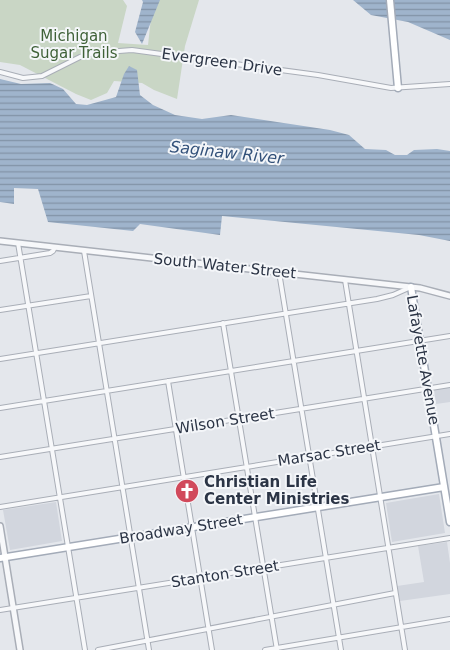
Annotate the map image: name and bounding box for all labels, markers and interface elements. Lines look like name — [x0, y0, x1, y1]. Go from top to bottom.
park label: Michigan Sugar Trails — [30, 27, 118, 62]
street label: Evergreen Drive — [161, 45, 283, 79]
water label: Saginaw River — [169, 137, 286, 168]
street label: South Water Street — [153, 250, 297, 282]
street label: Lafayette Avenue — [403, 294, 443, 426]
street label: Wilson Street — [174, 404, 276, 438]
street label: Marsac Street — [276, 436, 382, 470]
place label: Christian Life Center Ministries — [204, 473, 350, 508]
church icon: Christian Life Center Ministries — [174, 478, 200, 504]
street label: Broadway Street — [118, 510, 244, 548]
street label: Stanton Street — [170, 557, 280, 591]

